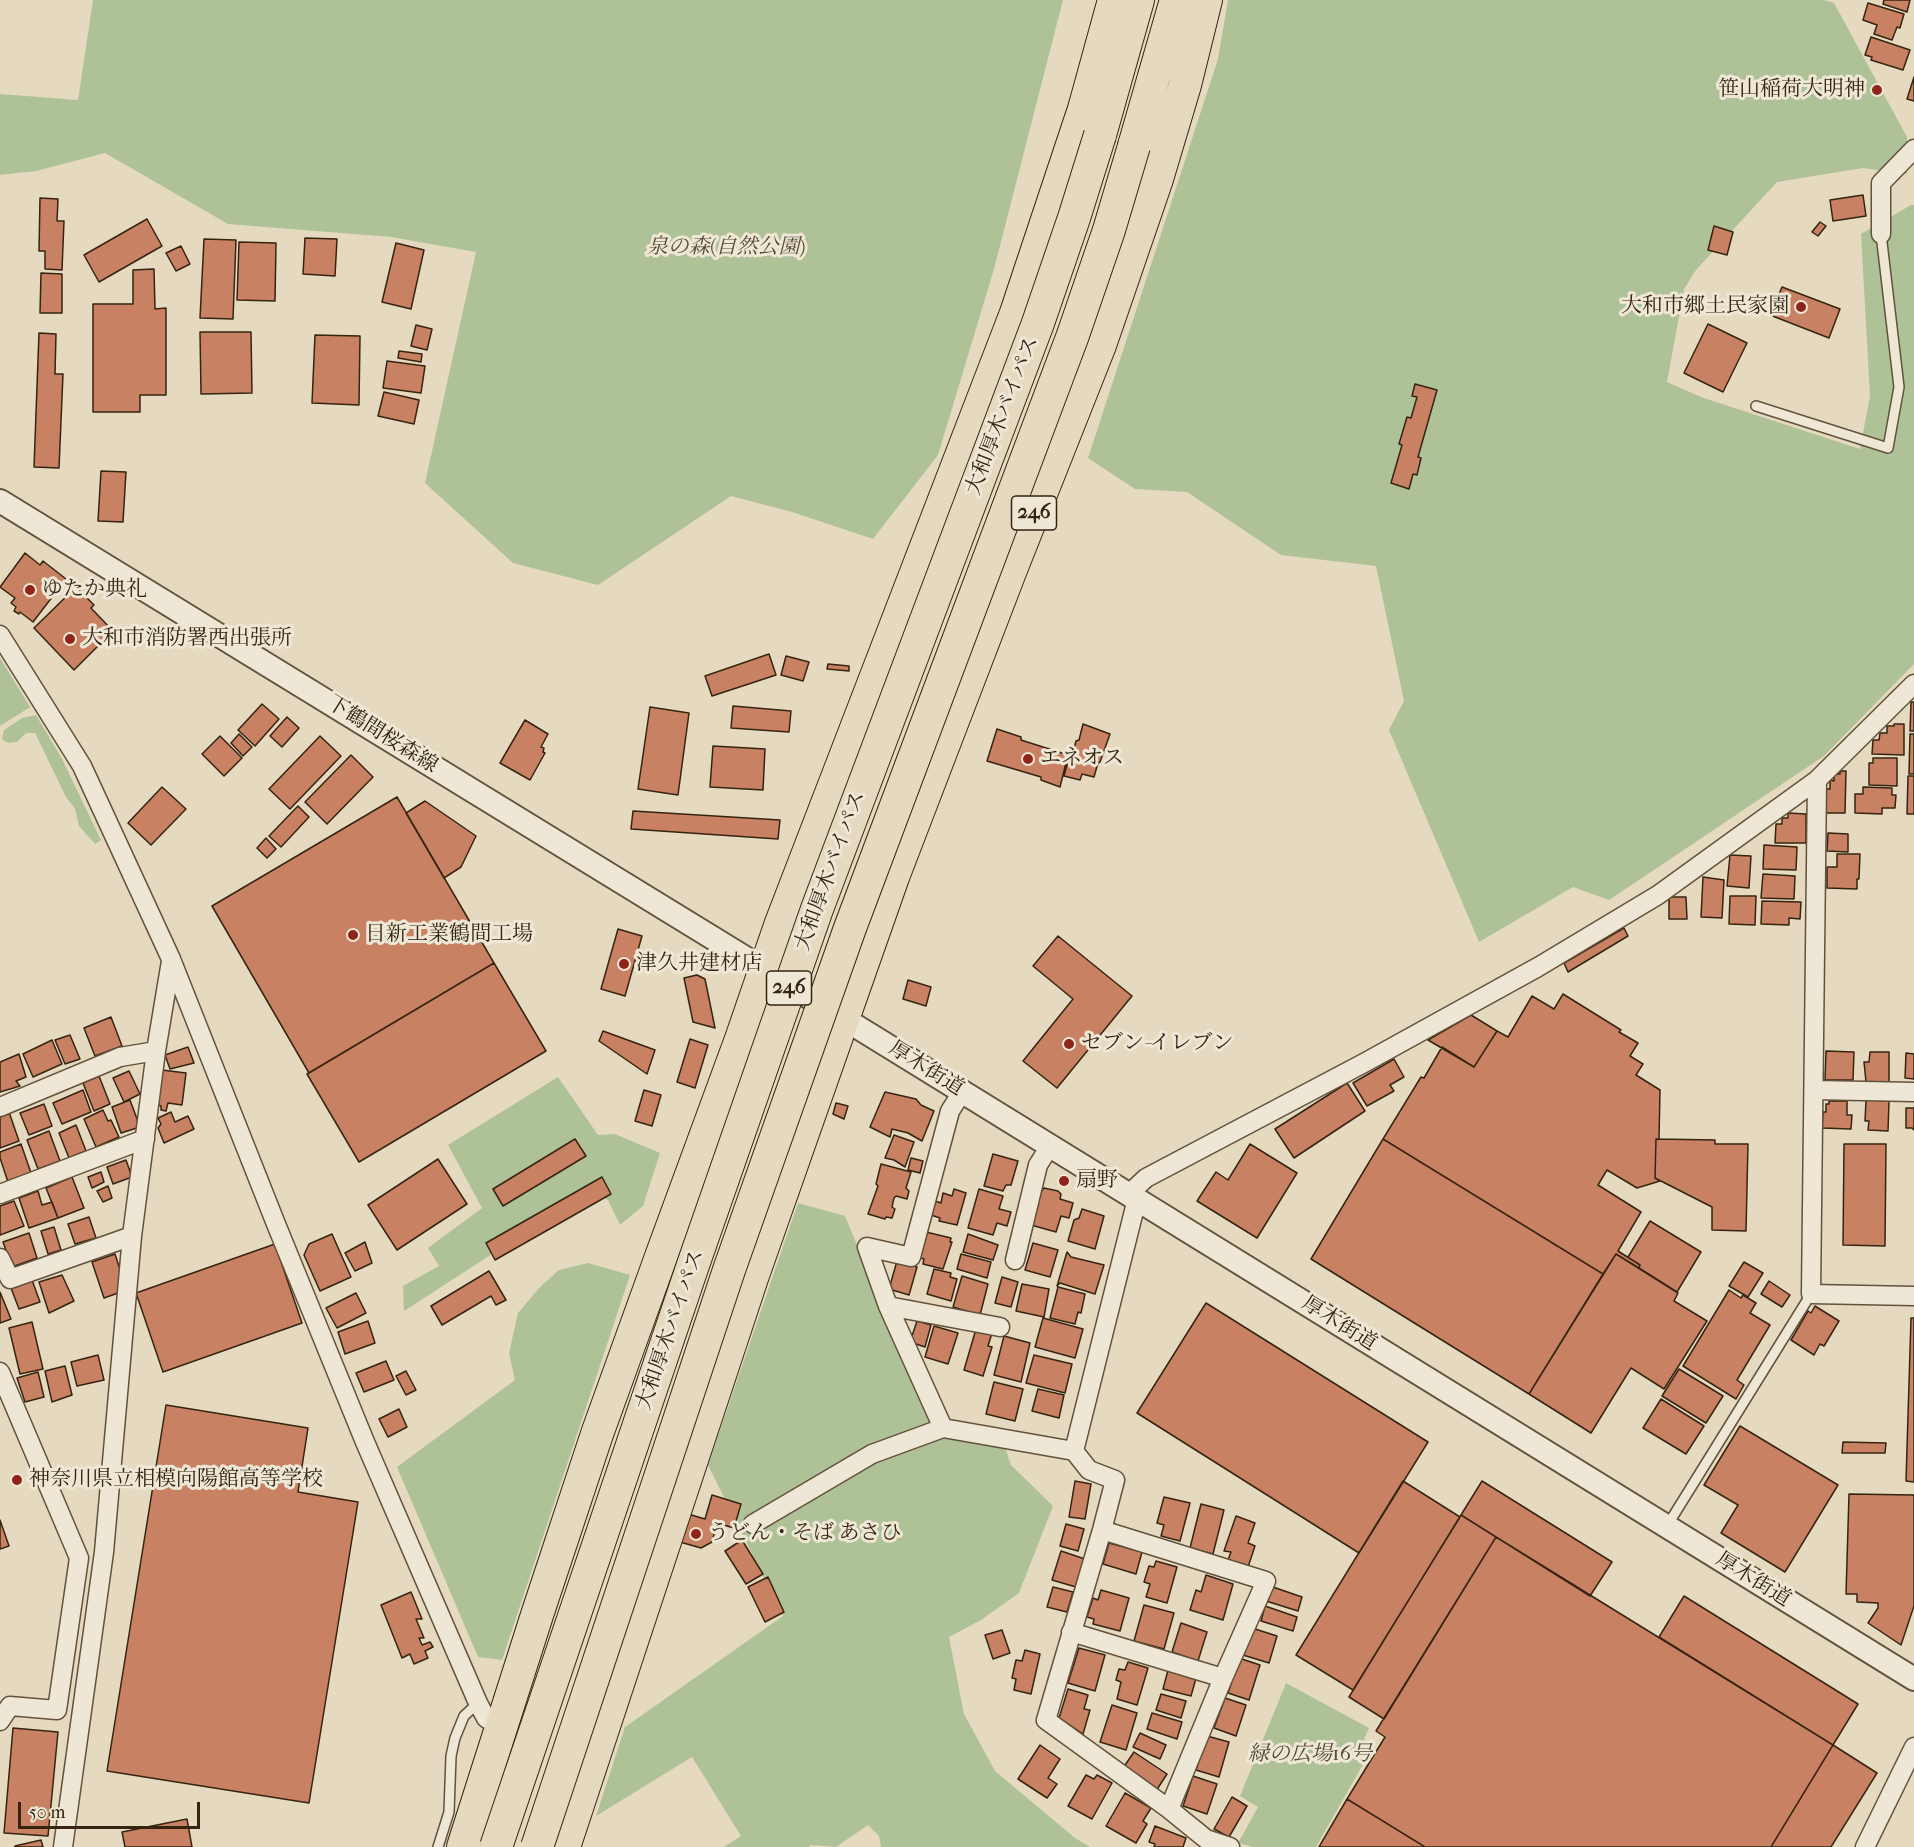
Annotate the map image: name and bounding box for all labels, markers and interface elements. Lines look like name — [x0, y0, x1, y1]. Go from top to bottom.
place label: 笹山稲荷大明神 — [1718, 77, 1865, 103]
marker: 笹山稲荷大明神 — [1870, 83, 1884, 97]
park label: 泉の森(自然公園) — [647, 235, 805, 261]
place label: 大和市郷土民家園 — [1621, 294, 1789, 320]
marker: 大和市郷土民家園 — [1794, 300, 1808, 314]
street label: 大和厚木バイパス — [961, 333, 1045, 499]
road number: 246 — [1012, 496, 1056, 530]
place label: ゆたか典礼 — [42, 577, 147, 603]
marker: ゆたか典礼 — [23, 583, 37, 597]
place label: 大和市消防署西出張所 — [82, 626, 292, 652]
marker: 大和市消防署西出張所 — [63, 632, 77, 646]
street label: 下鶴間桜森線 — [322, 691, 442, 779]
place label: エネオス — [1040, 746, 1124, 772]
marker: エネオス — [1021, 752, 1035, 766]
street label: 大和厚木バイパス — [790, 788, 872, 954]
place label: 日新工業鶴間工場 — [365, 922, 533, 948]
marker: 日新工業鶴間工場 — [346, 928, 360, 942]
place label: 津久井建材店 — [636, 951, 762, 977]
marker: 津久井建材店 — [617, 957, 631, 971]
road number: 246 — [766, 971, 812, 1005]
place label: セブン-イレブン — [1081, 1031, 1233, 1057]
street label: 厚木街道 — [884, 1036, 968, 1102]
marker: セブン-イレブン — [1062, 1037, 1076, 1051]
place label: 扇野 — [1076, 1168, 1118, 1194]
marker: 扇野 — [1057, 1174, 1071, 1188]
street label: 大和厚木バイパス — [632, 1246, 710, 1414]
street label: 厚木街道 — [1297, 1291, 1381, 1357]
place label: 神奈川県立相模向陽館高等学校 — [29, 1467, 323, 1493]
marker: 神奈川県立相模向陽館高等学校 — [10, 1473, 24, 1487]
place label: うどん・そば あさひ — [708, 1521, 902, 1547]
marker: うどん・そば あさひ — [689, 1527, 703, 1541]
street label: 厚木街道 — [1711, 1547, 1795, 1613]
park label: 緑の広場16号 — [1248, 1742, 1372, 1768]
scale bar — [21, 1790, 202, 1828]
text: 50 m — [29, 1802, 65, 1823]

